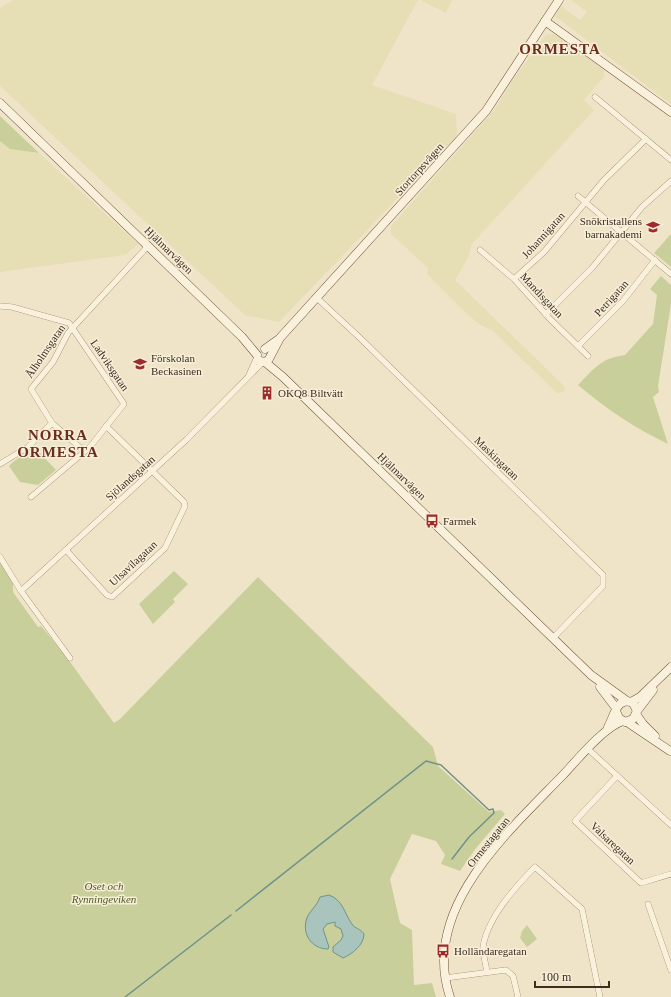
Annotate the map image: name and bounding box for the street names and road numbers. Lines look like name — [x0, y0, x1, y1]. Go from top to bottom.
street label: Stortorpsvägen — [392, 140, 446, 198]
street label: Johannigatan — [519, 209, 567, 261]
street label: Hjälmarvägen — [142, 224, 196, 276]
street label: Mandisgatan — [518, 270, 566, 320]
street label: Petrigatan — [592, 277, 631, 319]
street label: Ålholmsgatan — [23, 322, 68, 380]
street label: Ladviksgatan — [88, 337, 132, 393]
street label: Maskingatan — [472, 434, 522, 482]
street label: Hjälmarvägen — [375, 450, 429, 502]
street label: Sjölandsgatan — [103, 453, 157, 503]
street label: Ulsavilagatan — [107, 538, 160, 588]
street label: Ormestagatan — [464, 814, 512, 870]
street label: Valsaregatan — [588, 819, 638, 867]

